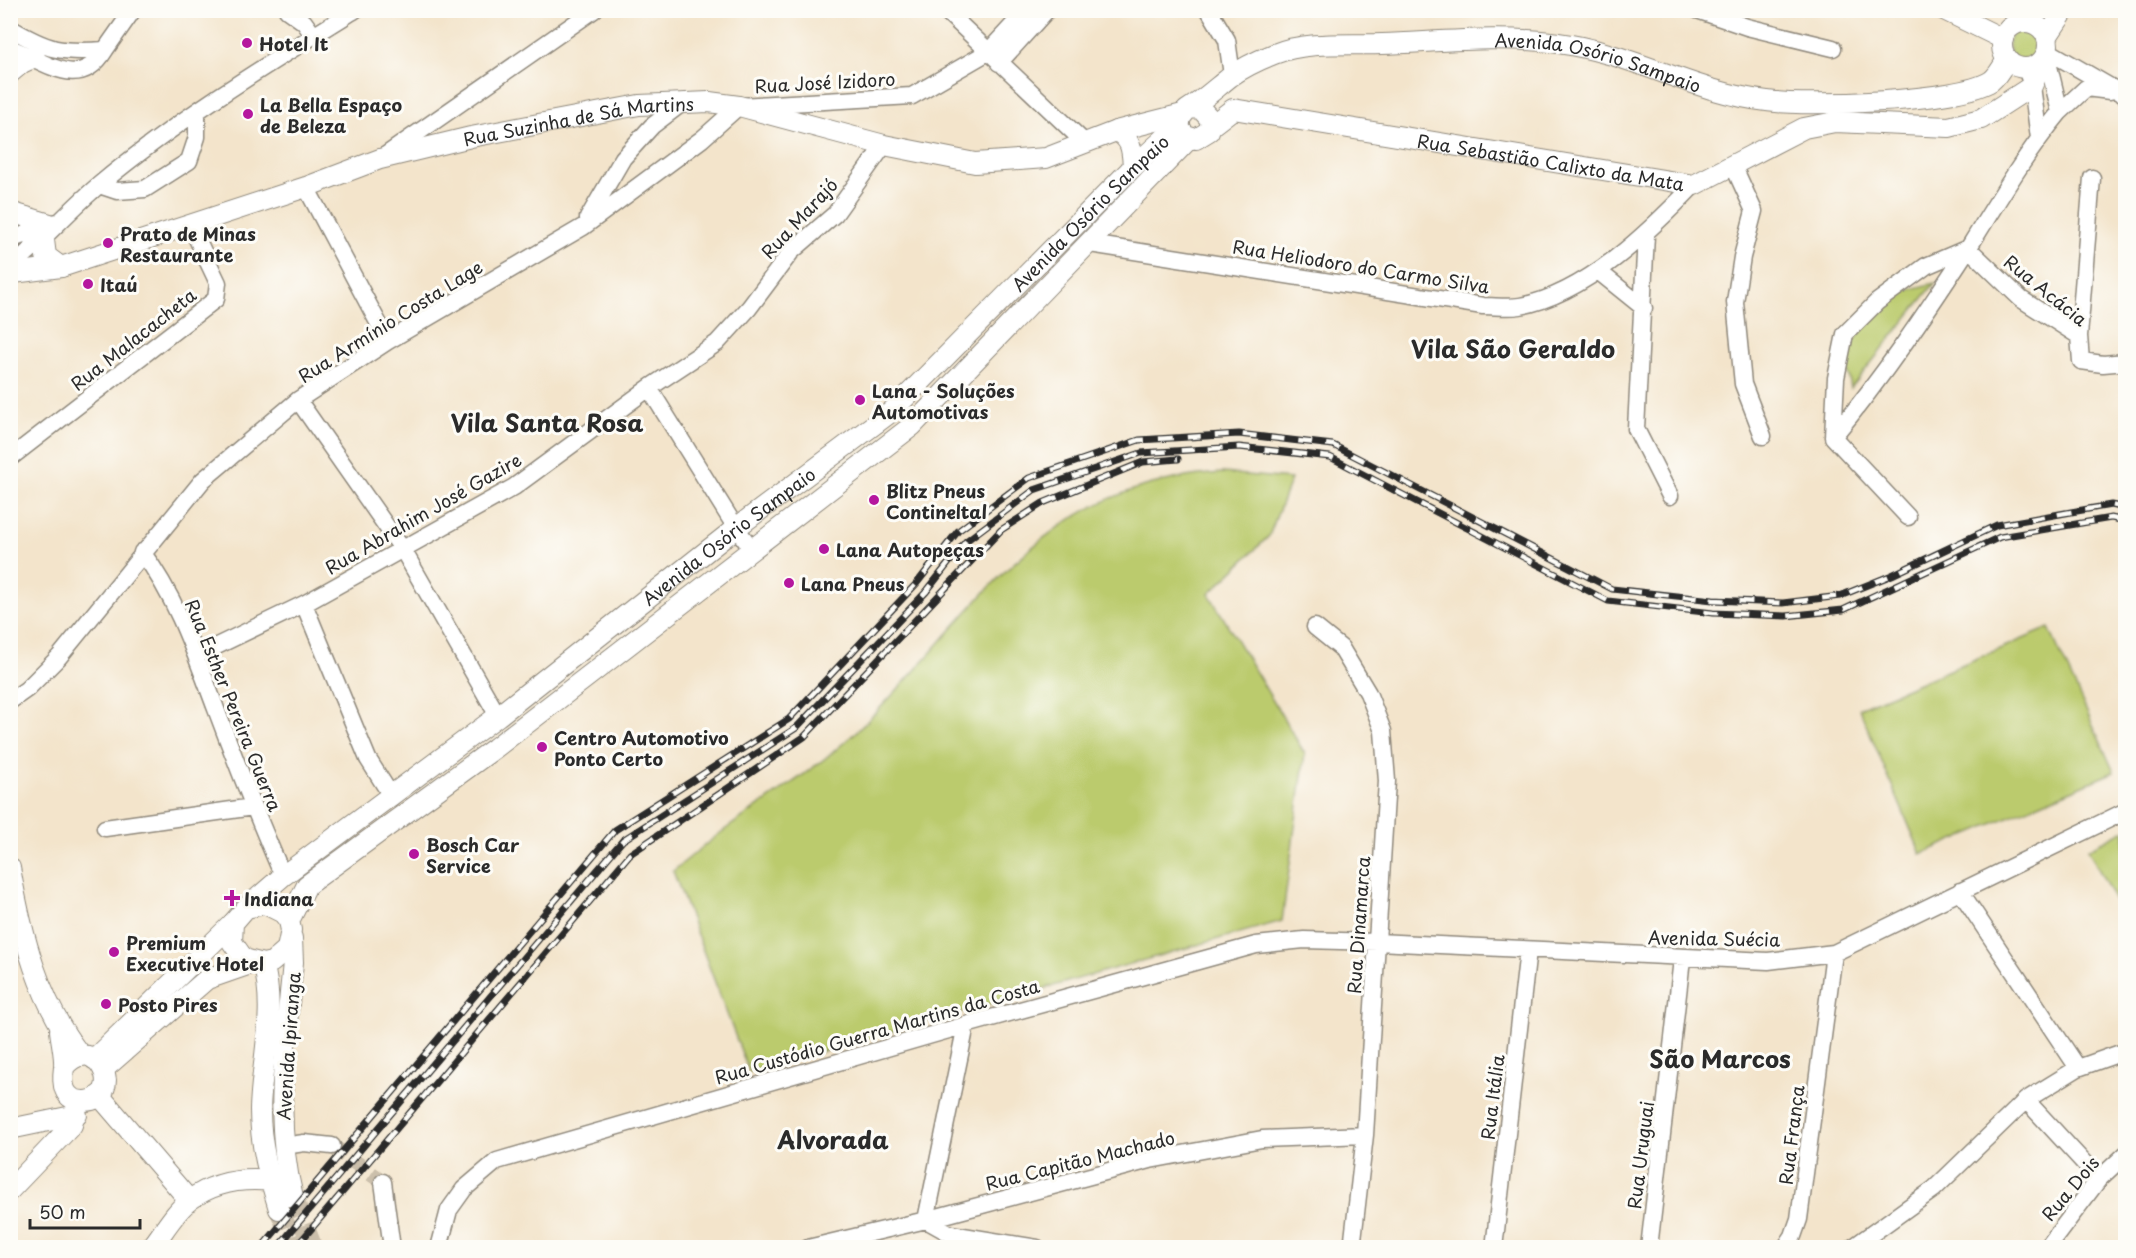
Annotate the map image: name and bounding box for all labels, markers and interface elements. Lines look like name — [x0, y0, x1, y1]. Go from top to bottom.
street label: Avenida Osório Sampaio — [1495, 26, 1705, 98]
place label: Hotel It — [259, 30, 329, 57]
marker: Hotel It — [240, 36, 254, 50]
street label: Rua José Izidoro — [754, 65, 896, 99]
street label: Rua Suzinha de Sá Martins — [460, 89, 695, 152]
place label: La Bella Espaço de Beleza — [260, 91, 402, 139]
marker: La Bella Espaço de Beleza — [241, 107, 255, 121]
street label: Rua Sebastião Calixto da Mata — [1415, 126, 1687, 197]
street label: Avenida Osório Sampaio — [1005, 128, 1174, 297]
street label: Rua Marajó — [755, 172, 843, 264]
place label: Prato de Minas Restaurante — [120, 220, 256, 268]
street label: Rua Heliodoro do Carmo Silva — [1231, 232, 1491, 300]
marker: Prato de Minas Restaurante — [101, 236, 115, 250]
street label: Rua Acácia — [1999, 248, 2093, 332]
street label: Rua Armínio Costa Lage — [293, 253, 487, 389]
place label: Itaú — [100, 271, 137, 298]
marker: Itaú — [81, 277, 95, 291]
street label: Rua Malacacheta — [65, 281, 202, 397]
district label: Vila São Geraldo — [1411, 330, 1615, 366]
place label: Lana - Soluções Automotivas — [872, 377, 1015, 425]
marker: Lana - Soluções Automotivas — [853, 393, 867, 407]
district label: Vila Santa Rosa — [450, 404, 644, 440]
street label: Rua Abrahim José Gazire — [320, 446, 526, 580]
street label: Avenida Osório Sampaio — [636, 460, 821, 611]
place label: Blitz Pneus Contineltal — [886, 477, 987, 525]
marker: Blitz Pneus Contineltal — [867, 493, 881, 507]
place label: Lana Autopeças — [836, 536, 984, 563]
marker: Lana Autopeças — [817, 542, 831, 556]
place label: Lana Pneus — [801, 570, 905, 597]
marker: Lana Pneus — [782, 576, 796, 590]
street label: Rua Esther Pereira Guerra — [179, 595, 289, 816]
place label: Centro Automotivo Ponto Certo — [554, 724, 729, 772]
marker: Centro Automotivo Ponto Certo — [535, 740, 549, 754]
place label: Bosch Car Service — [426, 831, 520, 879]
marker: Bosch Car Service — [407, 847, 421, 861]
street label: Rua Dinamarca — [1340, 855, 1376, 995]
place label: Indiana — [244, 885, 314, 912]
marker: Indiana — [225, 891, 239, 905]
street label: Avenida Suécia — [1648, 923, 1780, 953]
place label: Premium Executive Hotel — [126, 929, 264, 977]
marker: Premium Executive Hotel — [107, 945, 121, 959]
street label: Avenida Ipiranga — [269, 970, 307, 1121]
street label: Rua Custódio Guerra Martins da Costa — [712, 971, 1043, 1090]
place label: Posto Pires — [118, 991, 218, 1018]
marker: Posto Pires — [99, 997, 113, 1011]
district label: São Marcos — [1649, 1040, 1791, 1076]
street label: Rua Itália — [1473, 1053, 1511, 1141]
street label: Rua França — [1771, 1083, 1811, 1186]
street label: Rua Uruguai — [1620, 1100, 1660, 1210]
district label: Alvorada — [776, 1121, 889, 1157]
street label: Rua Capitão Machado — [982, 1123, 1178, 1197]
street label: Rua Dois — [2035, 1150, 2105, 1226]
scale bar — [30, 1192, 140, 1230]
text: 50 m — [39, 1198, 86, 1225]

